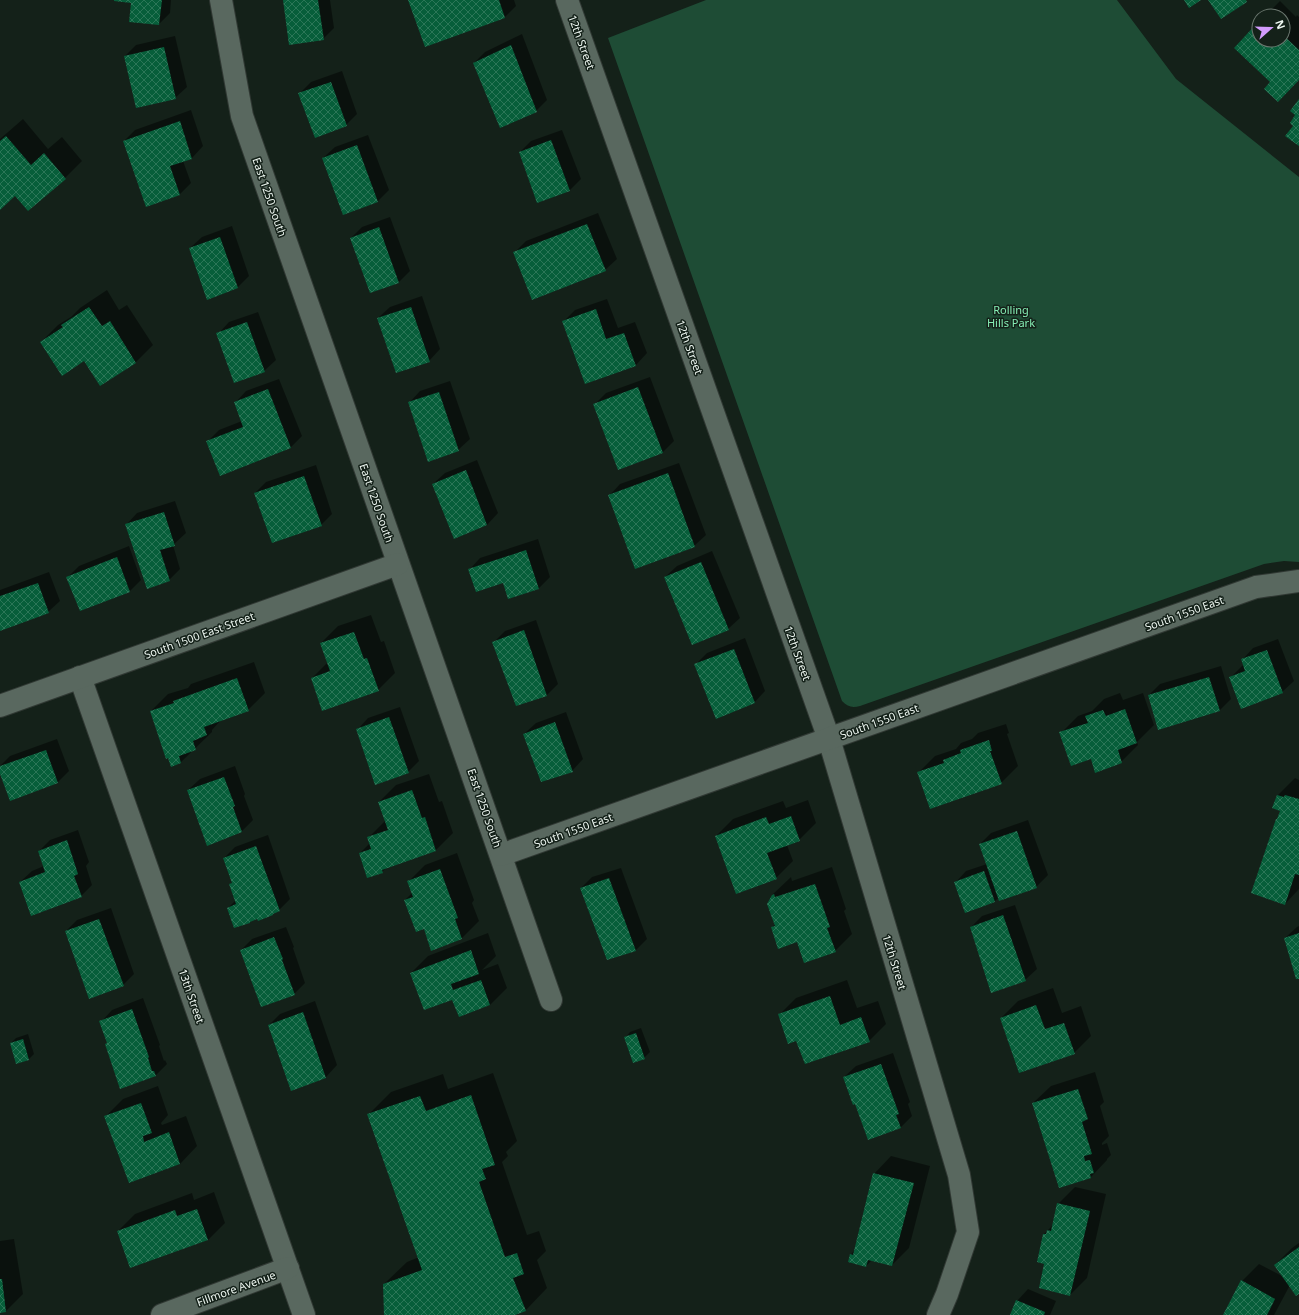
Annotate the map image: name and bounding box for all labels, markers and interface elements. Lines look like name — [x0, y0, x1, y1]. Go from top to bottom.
north arrow — [1251, 8, 1291, 48]
street label: 12th Street — [565, 13, 599, 71]
text: N — [1272, 18, 1289, 31]
street label: East 1250 South — [249, 155, 291, 239]
park label: Rolling Hills Park — [987, 302, 1035, 330]
street label: 12th Street — [673, 318, 707, 376]
street label: East 1250 South — [356, 461, 398, 545]
street label: South 1550 East — [1143, 592, 1225, 634]
street label: South 1500 East Street — [142, 608, 256, 662]
street label: 12th Street — [781, 624, 815, 682]
street label: South 1550 East — [838, 700, 920, 742]
street label: East 1250 South — [464, 766, 506, 850]
street label: South 1550 East — [532, 809, 614, 851]
street label: 12th Street — [880, 933, 911, 991]
street label: 13th Street — [176, 967, 208, 1025]
street label: Fillmore Avenue — [194, 1267, 278, 1309]

